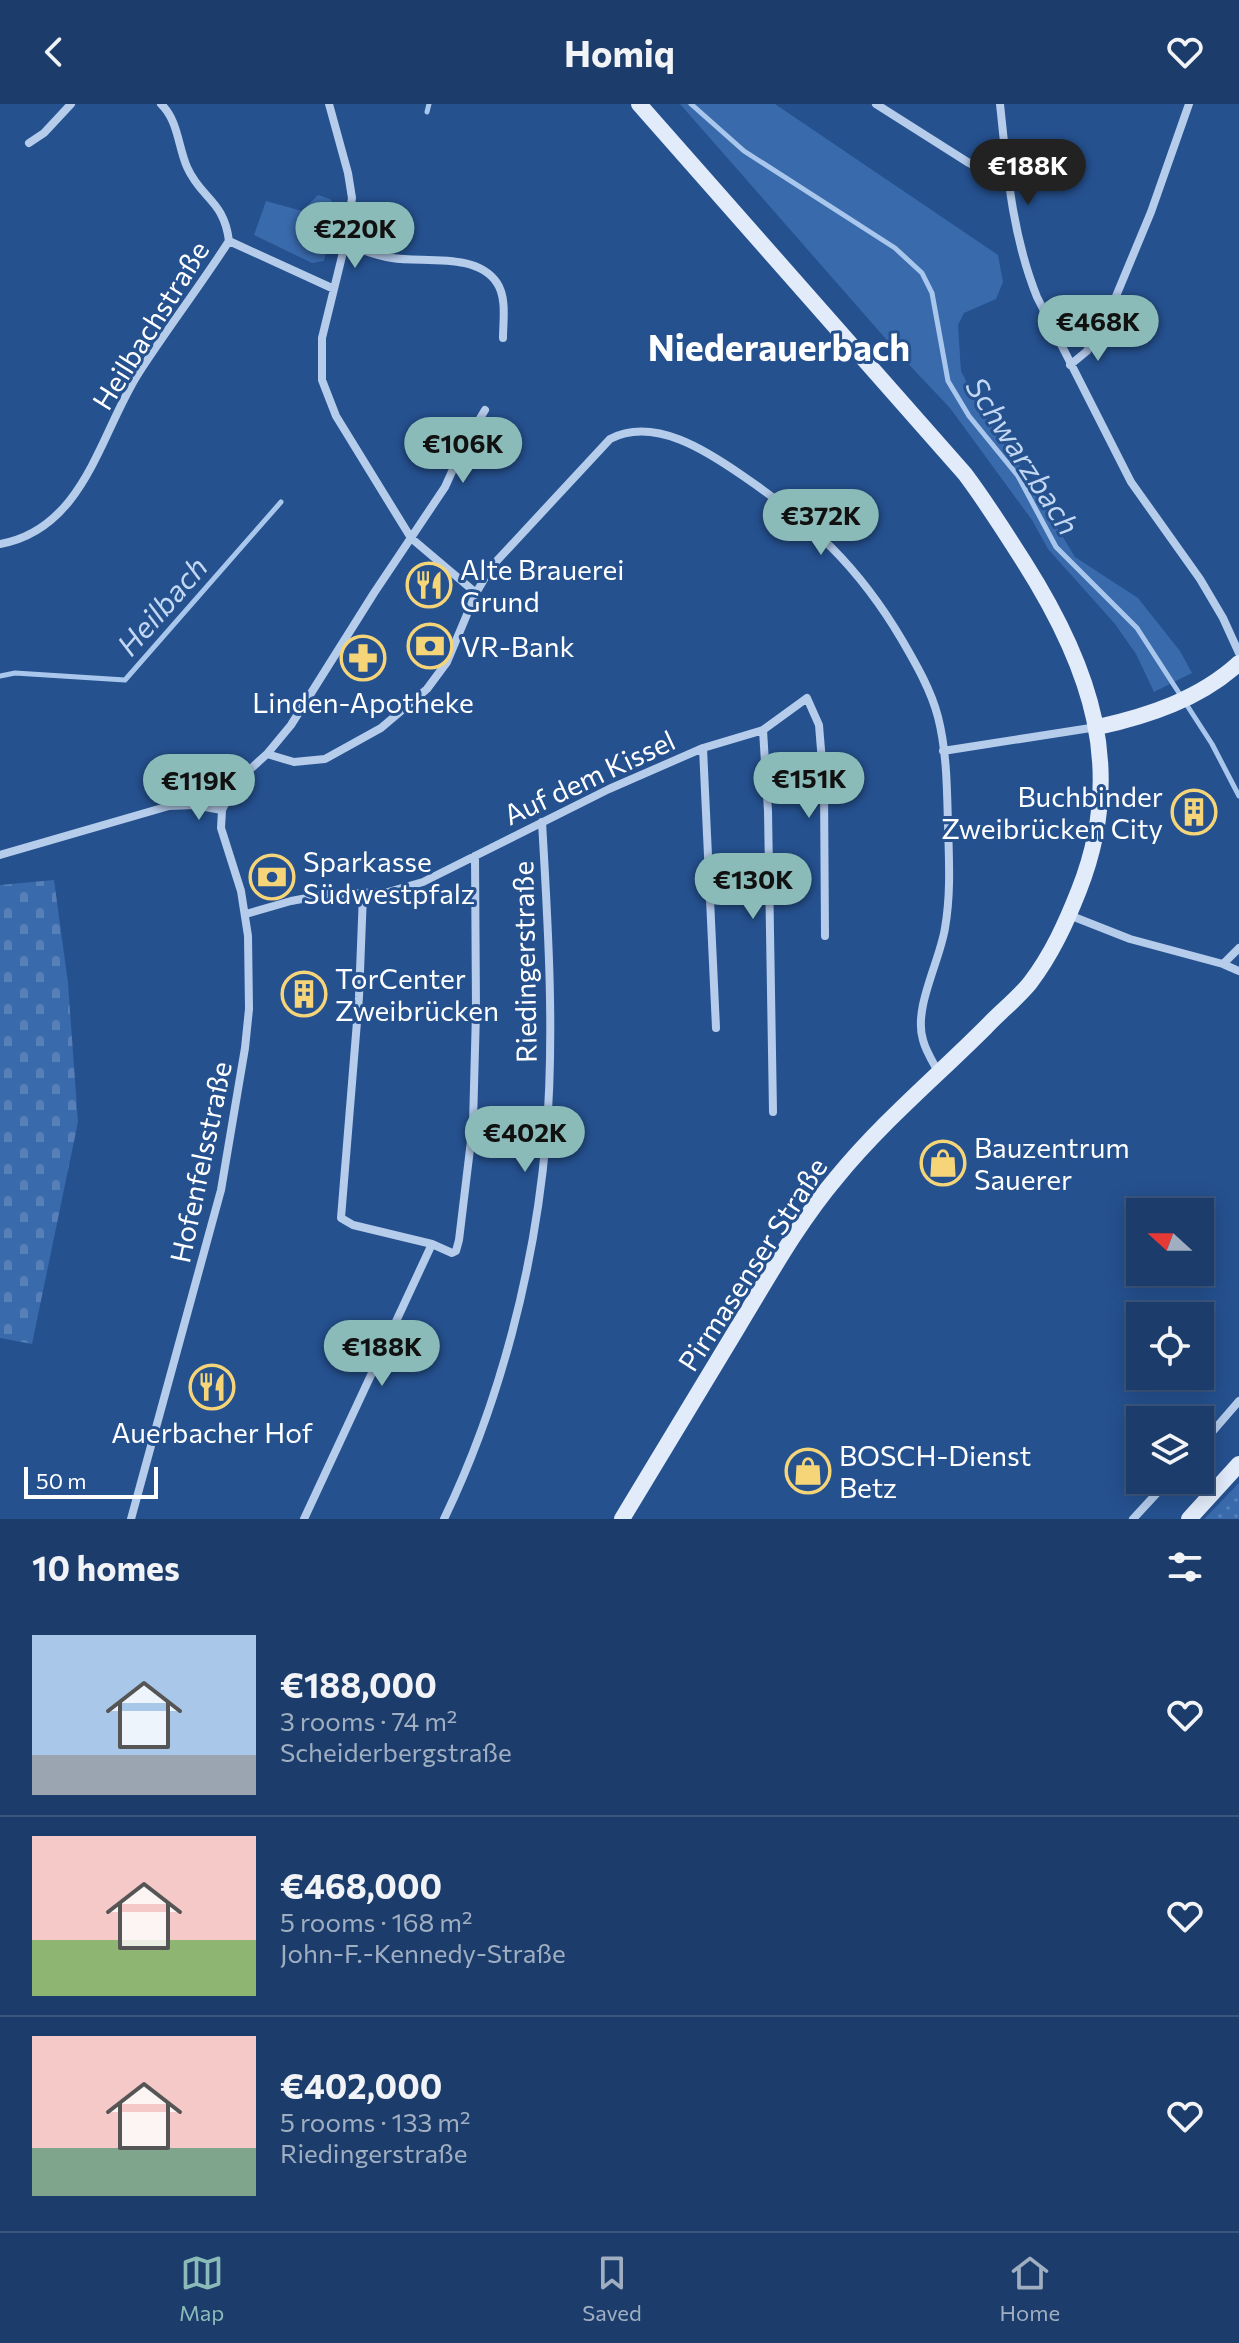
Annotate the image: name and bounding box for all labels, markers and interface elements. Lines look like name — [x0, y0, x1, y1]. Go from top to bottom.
icon: back — [32, 30, 76, 74]
text: Homiq — [564, 30, 675, 74]
icon: heart — [1163, 30, 1207, 74]
pin: €188K — [972, 139, 1084, 207]
text: €188K — [988, 149, 1068, 180]
pin: €220K — [299, 202, 411, 270]
text: €220K — [313, 212, 397, 243]
street label: Heilbachstraße — [85, 234, 215, 416]
pin: €468K — [1042, 295, 1154, 363]
text: €468K — [1056, 305, 1140, 336]
district label: Niederauerbach — [648, 324, 910, 368]
water label: Schwarzbach — [959, 369, 1089, 541]
pin: €106K — [407, 417, 519, 485]
text: €106K — [422, 427, 504, 458]
pin: €372K — [765, 489, 877, 557]
text: €372K — [781, 499, 861, 530]
water label: Heilbach — [108, 548, 214, 662]
place label: Alte Brauerei Grund — [460, 552, 625, 618]
restaurant icon: Alte Brauerei Grund — [405, 561, 453, 609]
bank icon: VR-Bank — [406, 622, 454, 670]
place label: VR-Bank — [461, 629, 575, 663]
pharmacy icon: Linden-Apotheke — [339, 634, 387, 682]
place label: Linden-Apotheke — [252, 685, 474, 719]
street label: Auf dem Kissel — [498, 722, 680, 832]
pin: €151K — [753, 752, 865, 820]
pin: €119K — [143, 754, 255, 822]
text: €151K — [771, 762, 847, 793]
text: €119K — [161, 764, 237, 795]
place label: Buchbinder Zweibrücken City — [941, 779, 1163, 845]
building icon: Buchbinder Zweibrücken City — [1170, 788, 1218, 836]
place label: Sparkasse Südwestpfalz — [303, 844, 475, 910]
bank icon: Sparkasse Südwestpfalz — [248, 853, 296, 901]
pin: €130K — [697, 853, 809, 921]
street label: Riedingerstraße — [505, 861, 543, 1063]
text: €130K — [713, 863, 793, 894]
place label: TorCenter Zweibrücken — [335, 961, 499, 1027]
building icon: TorCenter Zweibrücken — [280, 970, 328, 1018]
street label: Hofenfelsstraße — [162, 1058, 238, 1266]
pin: €402K — [469, 1106, 581, 1174]
text: €402K — [483, 1116, 567, 1147]
place label: Bauzentrum Sauerer — [974, 1130, 1130, 1196]
shop icon: Bauzentrum Sauerer — [919, 1139, 967, 1187]
street label: Pirmasenser Straße — [670, 1151, 834, 1377]
north arrow — [1126, 1198, 1214, 1286]
map controls — [1126, 1198, 1214, 1494]
button: locate — [1126, 1302, 1214, 1390]
pin: €188K — [326, 1320, 438, 1388]
text: €188K — [342, 1330, 422, 1361]
restaurant icon: Auerbacher Hof — [188, 1363, 236, 1411]
button: layers — [1126, 1406, 1214, 1494]
place label: Auerbacher Hof — [111, 1415, 313, 1449]
place label: BOSCH-Dienst Betz — [839, 1438, 1031, 1504]
shop icon: BOSCH-Dienst Betz — [784, 1447, 832, 1495]
scale bar — [24, 1463, 158, 1499]
text: 50 m — [36, 1467, 86, 1494]
icon: filters — [1163, 1545, 1207, 1589]
text: 10 homes — [32, 1546, 180, 1588]
text: €188,000 — [280, 1663, 437, 1705]
icon: home — [96, 1667, 192, 1763]
icon: heart — [1163, 1693, 1207, 1737]
text: 3 rooms · 74 m² — [280, 1705, 457, 1736]
text: Scheiderbergstraße — [280, 1736, 512, 1767]
text: €468,000 — [280, 1864, 442, 1906]
icon: home — [96, 1868, 192, 1964]
icon: heart — [1163, 1894, 1207, 1938]
text: 5 rooms · 168 m² — [280, 1906, 472, 1937]
text: John-F.-Kennedy-Straße — [280, 1937, 566, 1968]
text: €402,000 — [280, 2064, 442, 2106]
icon: home — [96, 2068, 192, 2164]
icon: heart — [1163, 2094, 1207, 2138]
text: 5 rooms · 133 m² — [280, 2106, 470, 2137]
text: Riedingerstraße — [280, 2137, 468, 2168]
tab: Map — [179, 2251, 224, 2326]
tab: Saved — [582, 2251, 642, 2326]
tab: Home — [1000, 2251, 1060, 2326]

